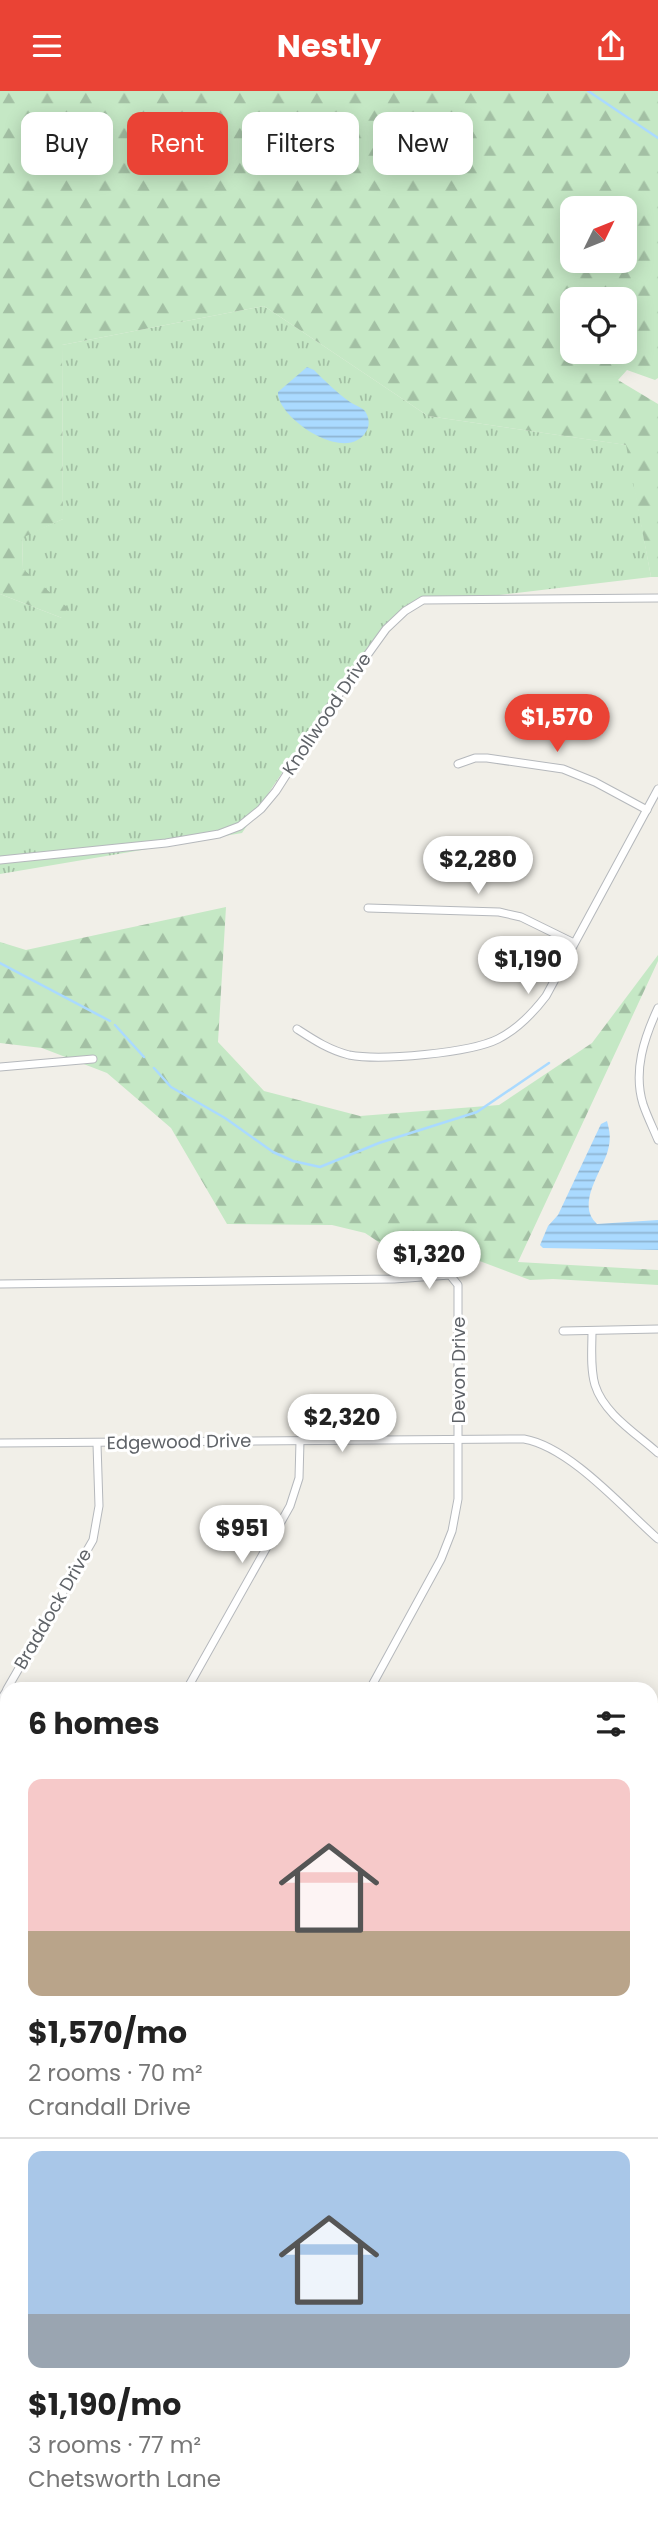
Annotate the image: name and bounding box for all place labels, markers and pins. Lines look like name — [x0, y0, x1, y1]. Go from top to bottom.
pin: $1,570 — [500, 695, 614, 754]
pin: $2,280 — [421, 837, 535, 896]
pin: $1,190 — [471, 937, 585, 996]
pin: $1,320 — [372, 1231, 486, 1291]
pin: $2,320 — [285, 1395, 399, 1454]
pin: $951 — [201, 1505, 283, 1565]

